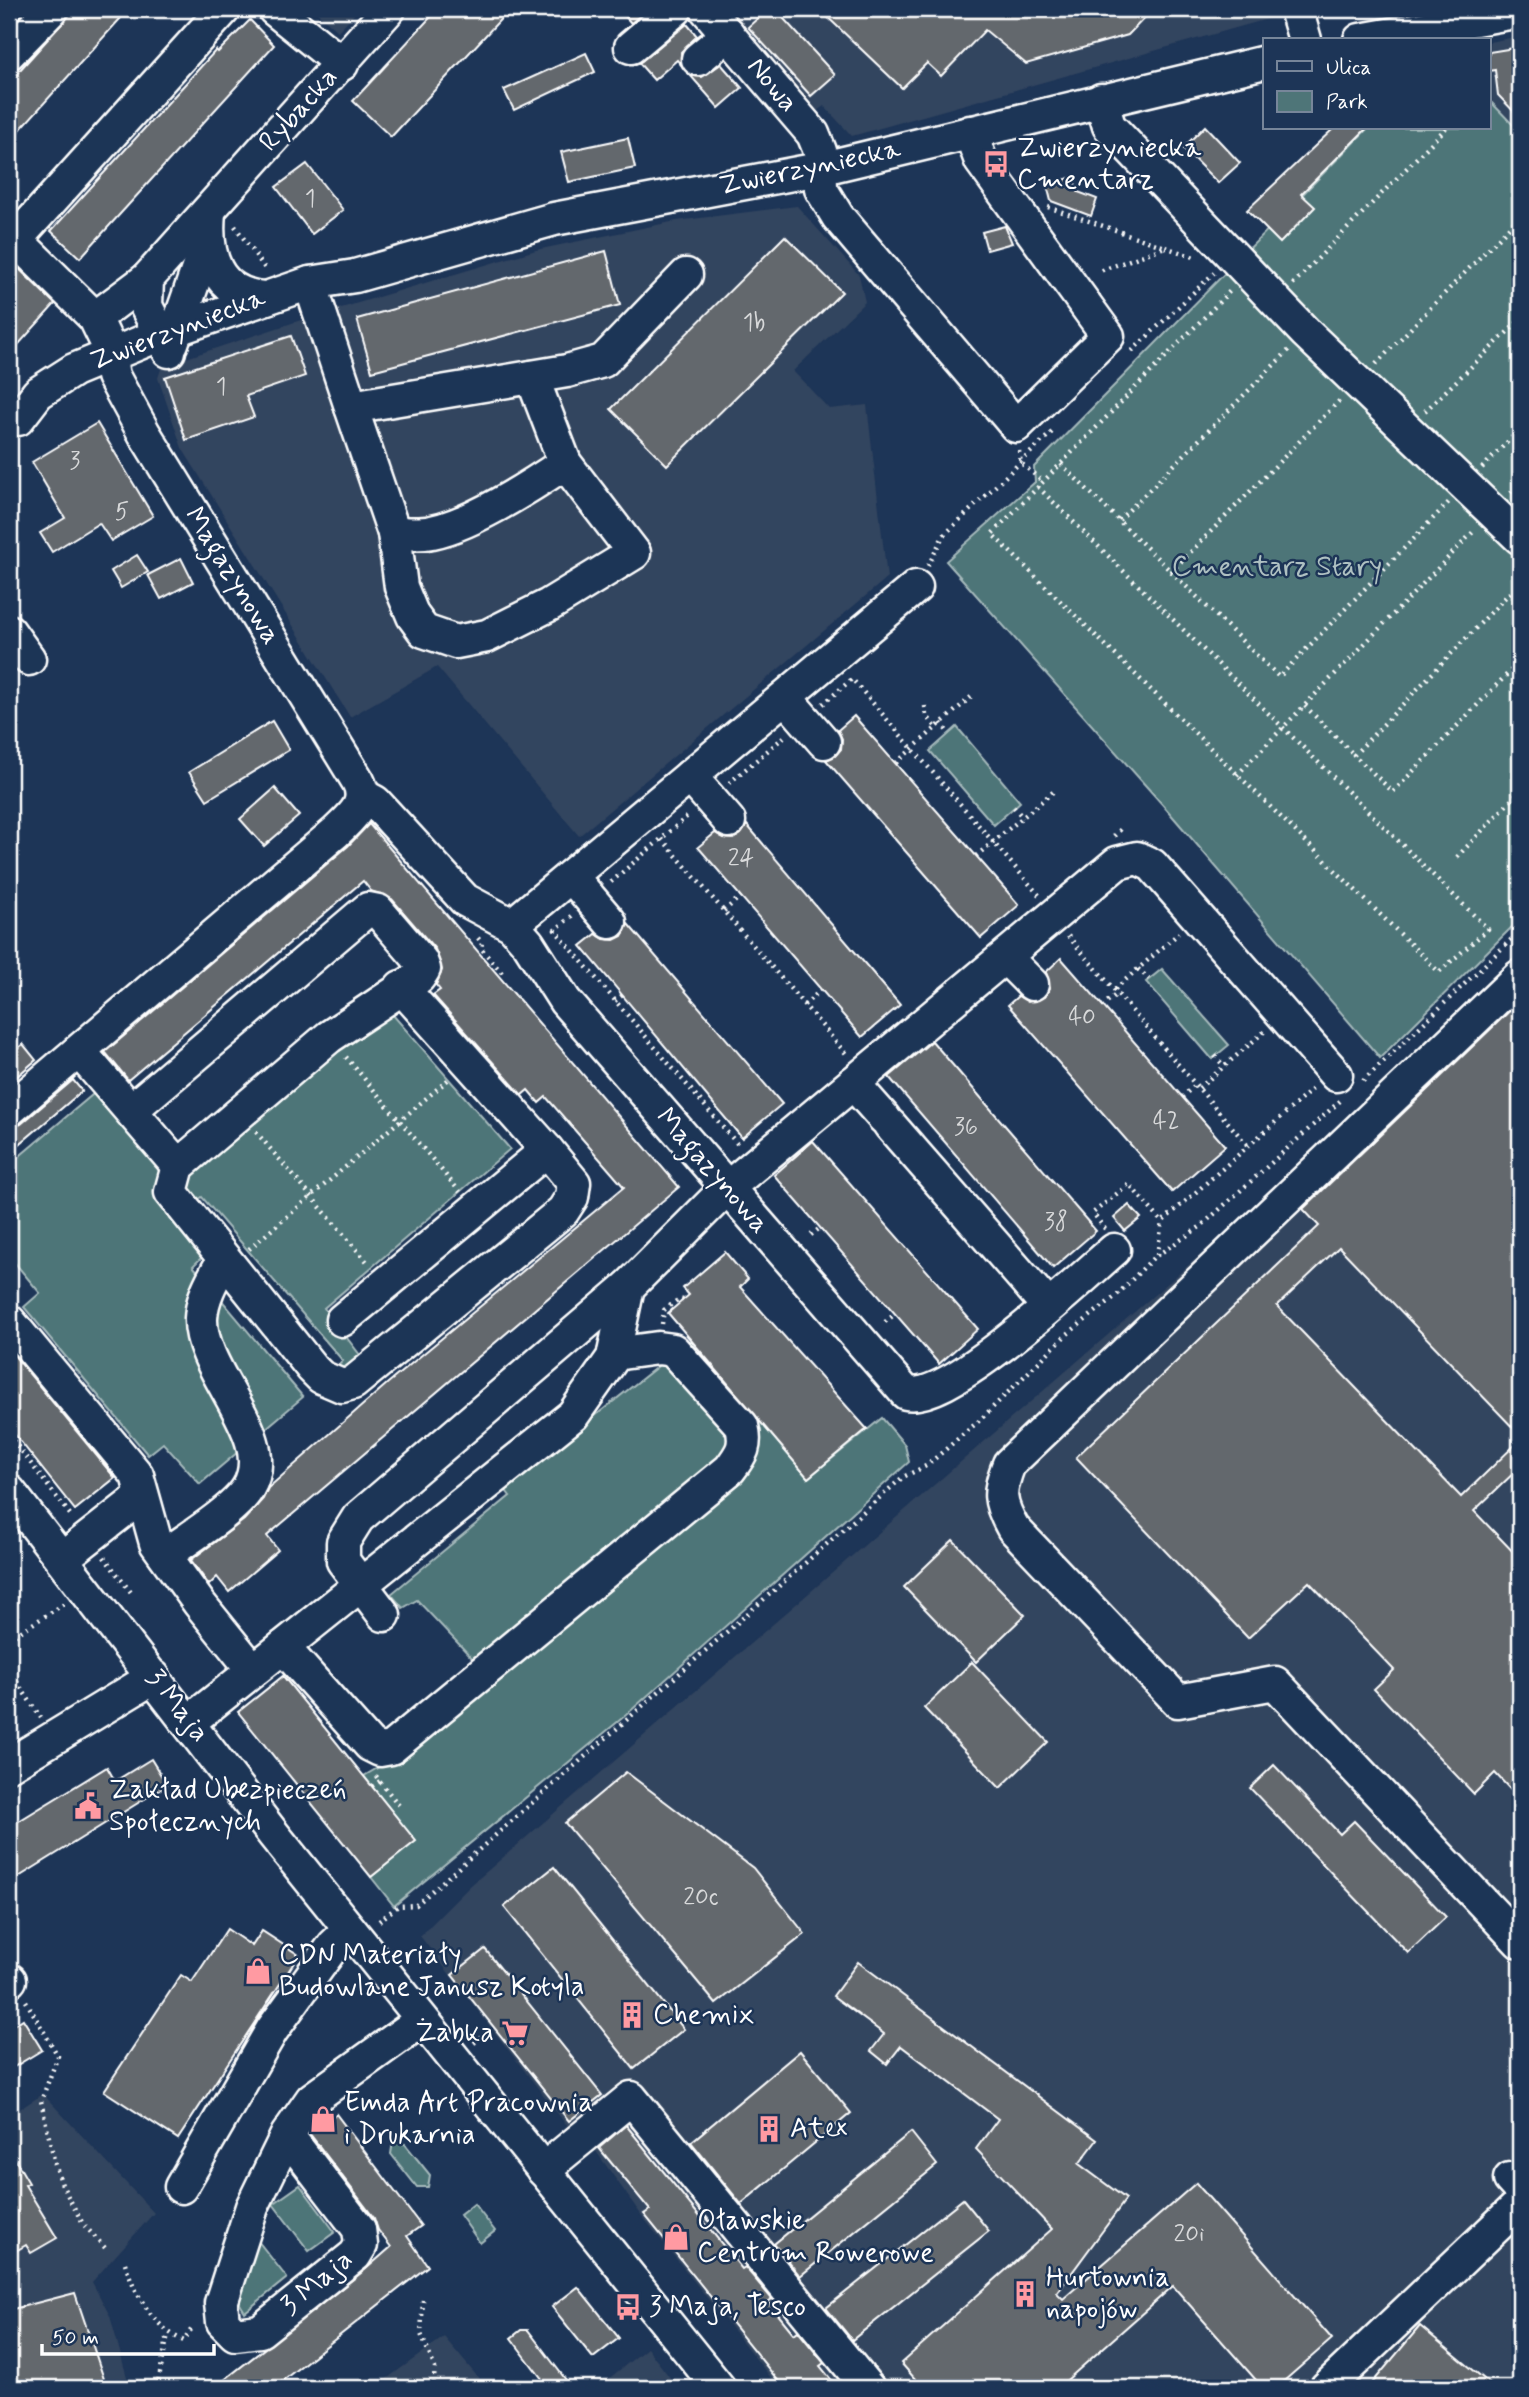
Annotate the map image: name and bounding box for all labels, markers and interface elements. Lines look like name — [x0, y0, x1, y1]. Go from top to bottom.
legend — [1263, 38, 1490, 130]
street label: Nowa — [738, 49, 806, 121]
text: Ulica — [1326, 54, 1371, 82]
street label: Rybacka — [251, 60, 347, 160]
text: Park — [1326, 88, 1368, 116]
place label: Zwierzyniecka Cmentarz — [1017, 130, 1202, 199]
street label: Zwierzyniecka — [716, 131, 904, 205]
bus stop icon: Zwierzyniecka Cmentarz — [981, 149, 1011, 179]
house number: 1 — [305, 184, 315, 215]
street label: Zwierzyniecka — [85, 280, 271, 380]
house number: 1b — [743, 308, 765, 339]
house number: 1 — [216, 372, 226, 403]
house number: 3 — [70, 446, 81, 477]
house number: 5 — [115, 497, 129, 528]
street label: Magazynowa — [173, 500, 289, 653]
park label: Cmentarz Stary — [1172, 549, 1382, 586]
house number: 24 — [728, 843, 754, 874]
house number: 40 — [1068, 1002, 1096, 1033]
street label: Magazynowa — [645, 1100, 777, 1244]
house number: 42 — [1153, 1106, 1179, 1137]
house number: 36 — [954, 1112, 978, 1143]
house number: 38 — [1044, 1207, 1068, 1238]
street label: 3 Maja — [137, 1662, 217, 1750]
place label: Zakład Ubezpieczeń Społecznych — [109, 1772, 347, 1841]
public building icon: Zakład Ubezpieczeń Społecznych — [73, 1791, 103, 1821]
house number: 20c — [683, 1882, 719, 1913]
place label: CDN Materiały Budowlane Janusz Kotyla — [279, 1937, 585, 2006]
shop icon: CDN Materiały Budowlane Janusz Kotyla — [243, 1956, 273, 1986]
place label: Chemix — [653, 1997, 754, 2034]
building icon: Chemix — [617, 2000, 647, 2030]
place label: Żabka — [415, 2015, 494, 2052]
supermarket icon: Żabka — [500, 2018, 530, 2048]
place label: Emda Art Pracownia i Drukarnia — [344, 2085, 593, 2154]
shop icon: Emda Art Pracownia i Drukarnia — [308, 2104, 338, 2134]
place label: Atex — [790, 2111, 848, 2148]
building icon: Atex — [754, 2114, 784, 2144]
place label: Oławskie Centrum Rowerowe — [697, 2203, 934, 2272]
house number: 20i — [1174, 2219, 1204, 2250]
shop icon: Oławskie Centrum Rowerowe — [661, 2222, 691, 2252]
street label: 3 Maja — [273, 2242, 361, 2324]
place label: Hurtownia napojów — [1046, 2260, 1170, 2329]
building icon: Hurtownia napojów — [1010, 2279, 1040, 2309]
place label: 3 Maja, Tesco — [649, 2289, 806, 2326]
bus stop icon: 3 Maja, Tesco — [613, 2292, 643, 2322]
scale bar — [42, 2313, 214, 2357]
text: 50 m — [52, 2324, 99, 2352]

